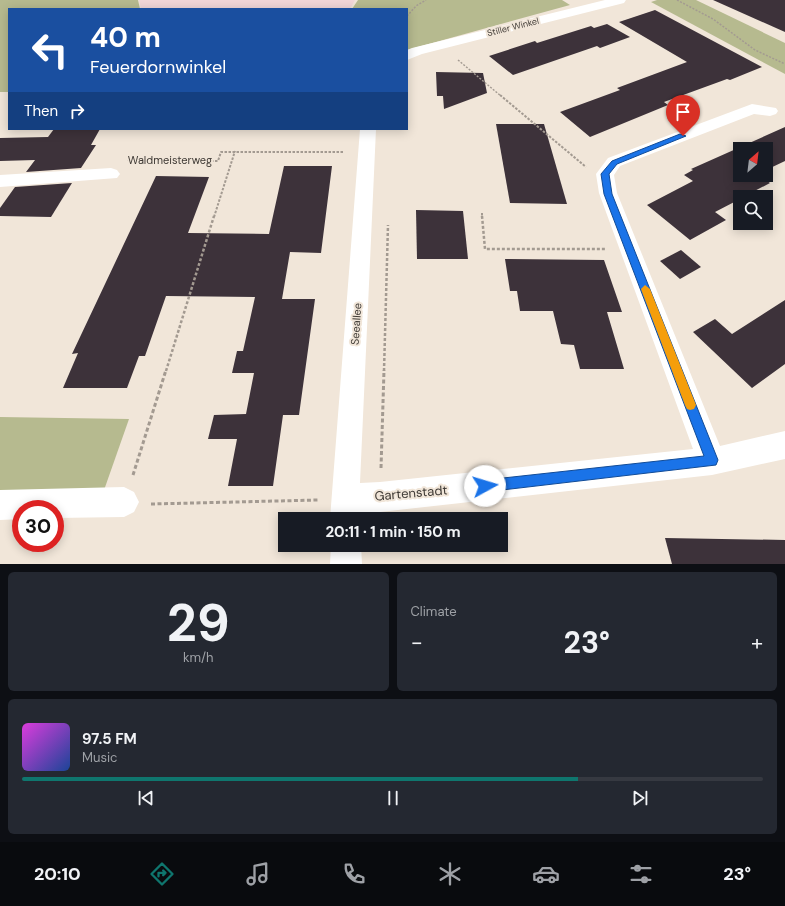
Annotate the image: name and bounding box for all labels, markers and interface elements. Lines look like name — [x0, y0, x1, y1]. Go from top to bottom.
street label: Stiller Winkel — [486, 15, 540, 39]
text: 40 m — [90, 19, 161, 56]
icon: left — [24, 24, 76, 76]
text: Feuerdornwinkel — [90, 55, 226, 79]
pin — [666, 95, 700, 136]
icon: right — [66, 100, 88, 122]
text: Then — [24, 101, 58, 121]
icon: arrive — [672, 101, 694, 123]
north arrow — [733, 142, 773, 182]
map controls — [733, 142, 773, 230]
street label: Waldmeisterweg — [128, 153, 212, 167]
button: search — [733, 190, 773, 230]
street label: Seeallee — [348, 302, 364, 346]
position arrow — [464, 465, 506, 507]
street label: Gartenstadt — [374, 481, 448, 505]
speed limit sign: 30 — [12, 500, 64, 552]
text: 20:11 · 1 min · 150 m — [326, 522, 461, 542]
text: 29 — [167, 589, 230, 657]
text: Climate — [411, 603, 457, 620]
text: 23° — [564, 623, 610, 662]
text: − — [411, 628, 423, 657]
text: + — [751, 628, 763, 657]
text: km/h — [183, 649, 214, 666]
text: 97.5 FM — [82, 729, 137, 749]
text: Music — [82, 749, 117, 766]
icon: previous — [135, 787, 157, 809]
icon: pause — [382, 787, 404, 809]
icon: next — [629, 787, 651, 809]
icon: directions — [148, 860, 176, 888]
icon: music — [244, 860, 272, 888]
icon: phone — [340, 860, 368, 888]
icon: climate — [436, 860, 464, 888]
icon: car — [532, 860, 560, 888]
icon: filters — [627, 860, 655, 888]
text: 20:10 — [34, 862, 81, 886]
text: 23° — [723, 862, 751, 886]

